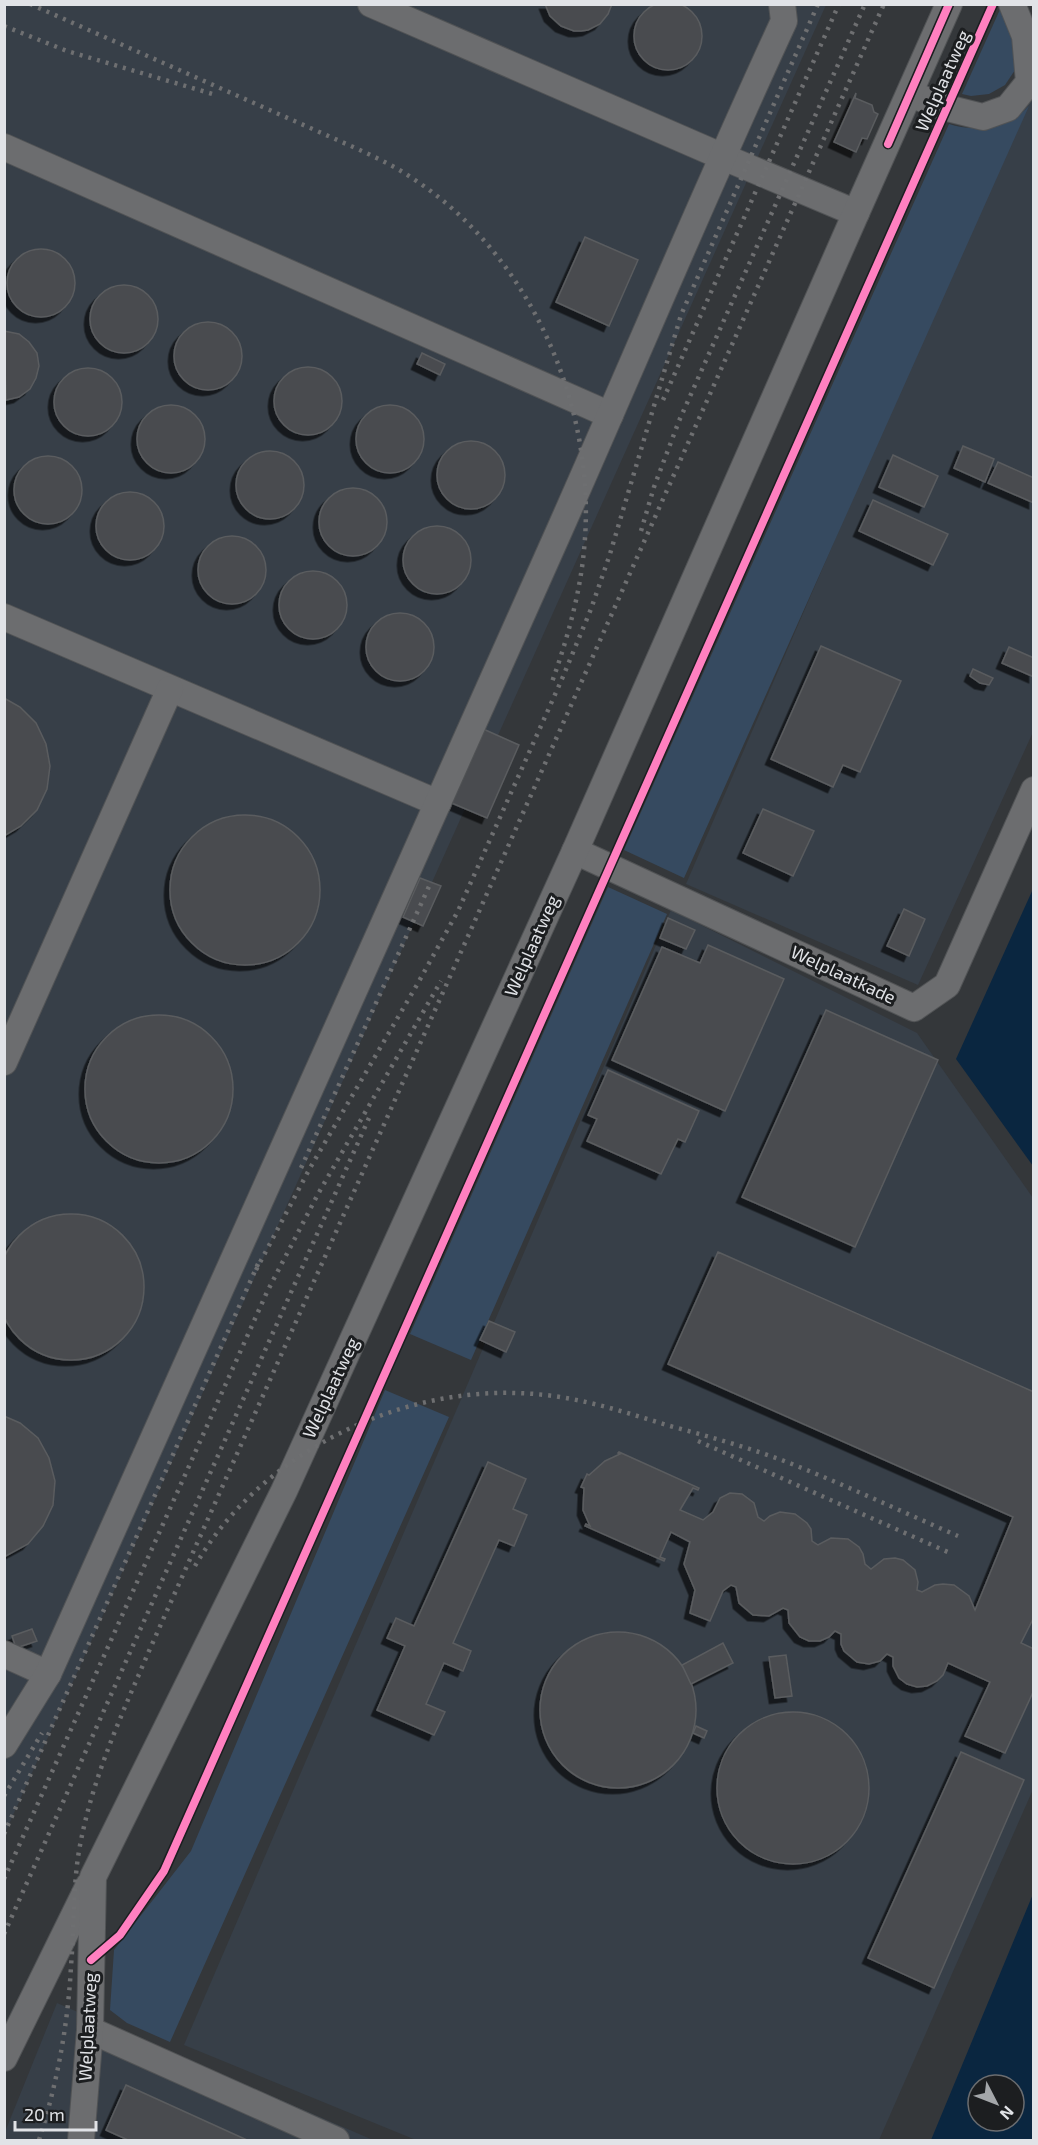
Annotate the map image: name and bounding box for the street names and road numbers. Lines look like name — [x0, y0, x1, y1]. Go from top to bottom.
street label: Welplaatweg — [910, 26, 974, 135]
street label: Welplaatweg — [499, 891, 563, 1000]
street label: Welplaatkade — [787, 940, 899, 1008]
street label: Welplaatweg — [297, 1334, 363, 1441]
street label: Welplaatweg — [73, 1972, 101, 2082]

